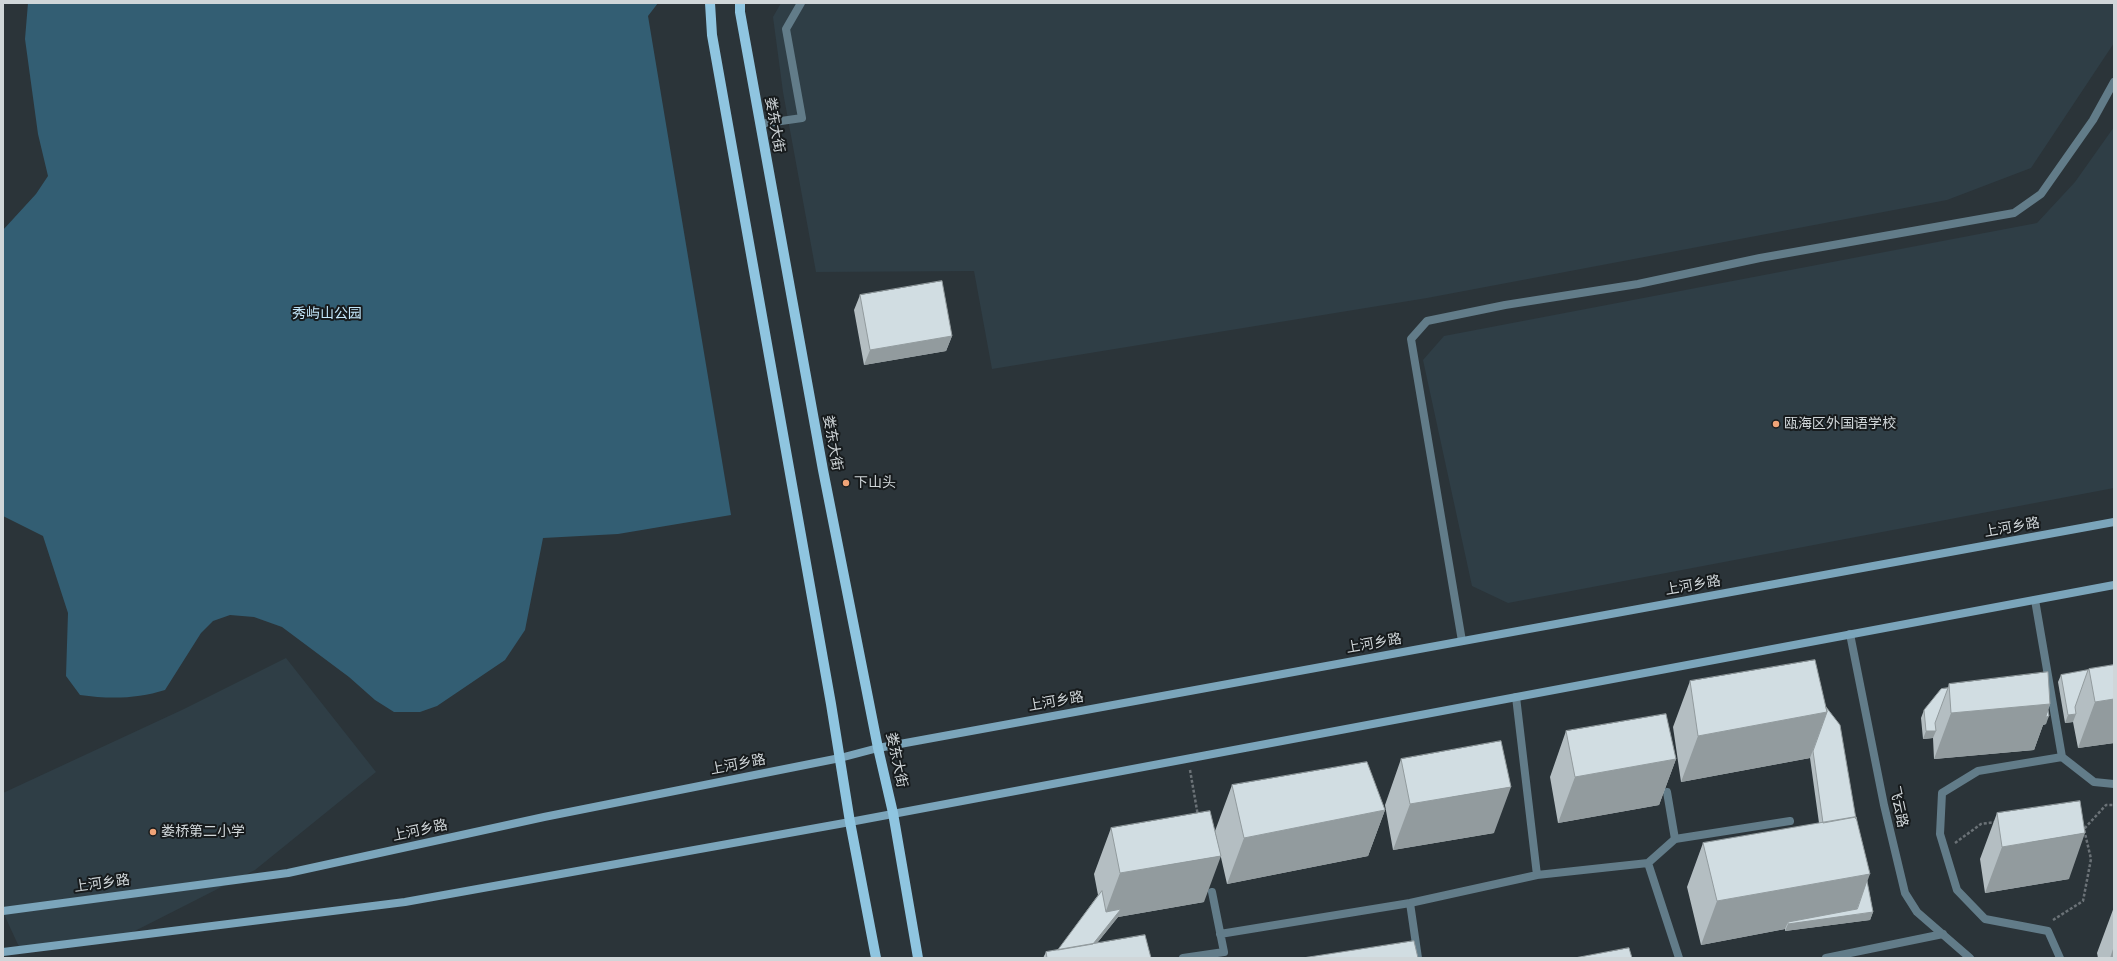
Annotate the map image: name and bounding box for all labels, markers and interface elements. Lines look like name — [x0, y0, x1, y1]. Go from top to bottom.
street label: 娄东大街 — [761, 96, 787, 154]
park label: 秀屿山公园 — [292, 306, 362, 322]
street label: 娄东大街 — [819, 414, 845, 472]
place label: 瓯海区外国语学校 — [1784, 416, 1896, 432]
marker: 瓯海区外国语学校 — [1771, 419, 1781, 429]
place label: 下山头 — [854, 475, 896, 491]
marker: 下山头 — [841, 478, 851, 488]
street label: 上河乡路 — [1983, 515, 2041, 541]
street label: 上河乡路 — [1664, 573, 1722, 599]
street label: 上河乡路 — [1345, 631, 1403, 657]
street label: 上河乡路 — [1027, 689, 1085, 715]
street label: 娄东大街 — [882, 731, 910, 789]
street label: 上河乡路 — [709, 751, 767, 779]
street label: 飞云路 — [1885, 785, 1911, 829]
street label: 上河乡路 — [391, 817, 449, 845]
place label: 娄桥第二小学 — [161, 824, 245, 840]
marker: 娄桥第二小学 — [148, 827, 158, 837]
street label: 上河乡路 — [73, 872, 131, 896]

